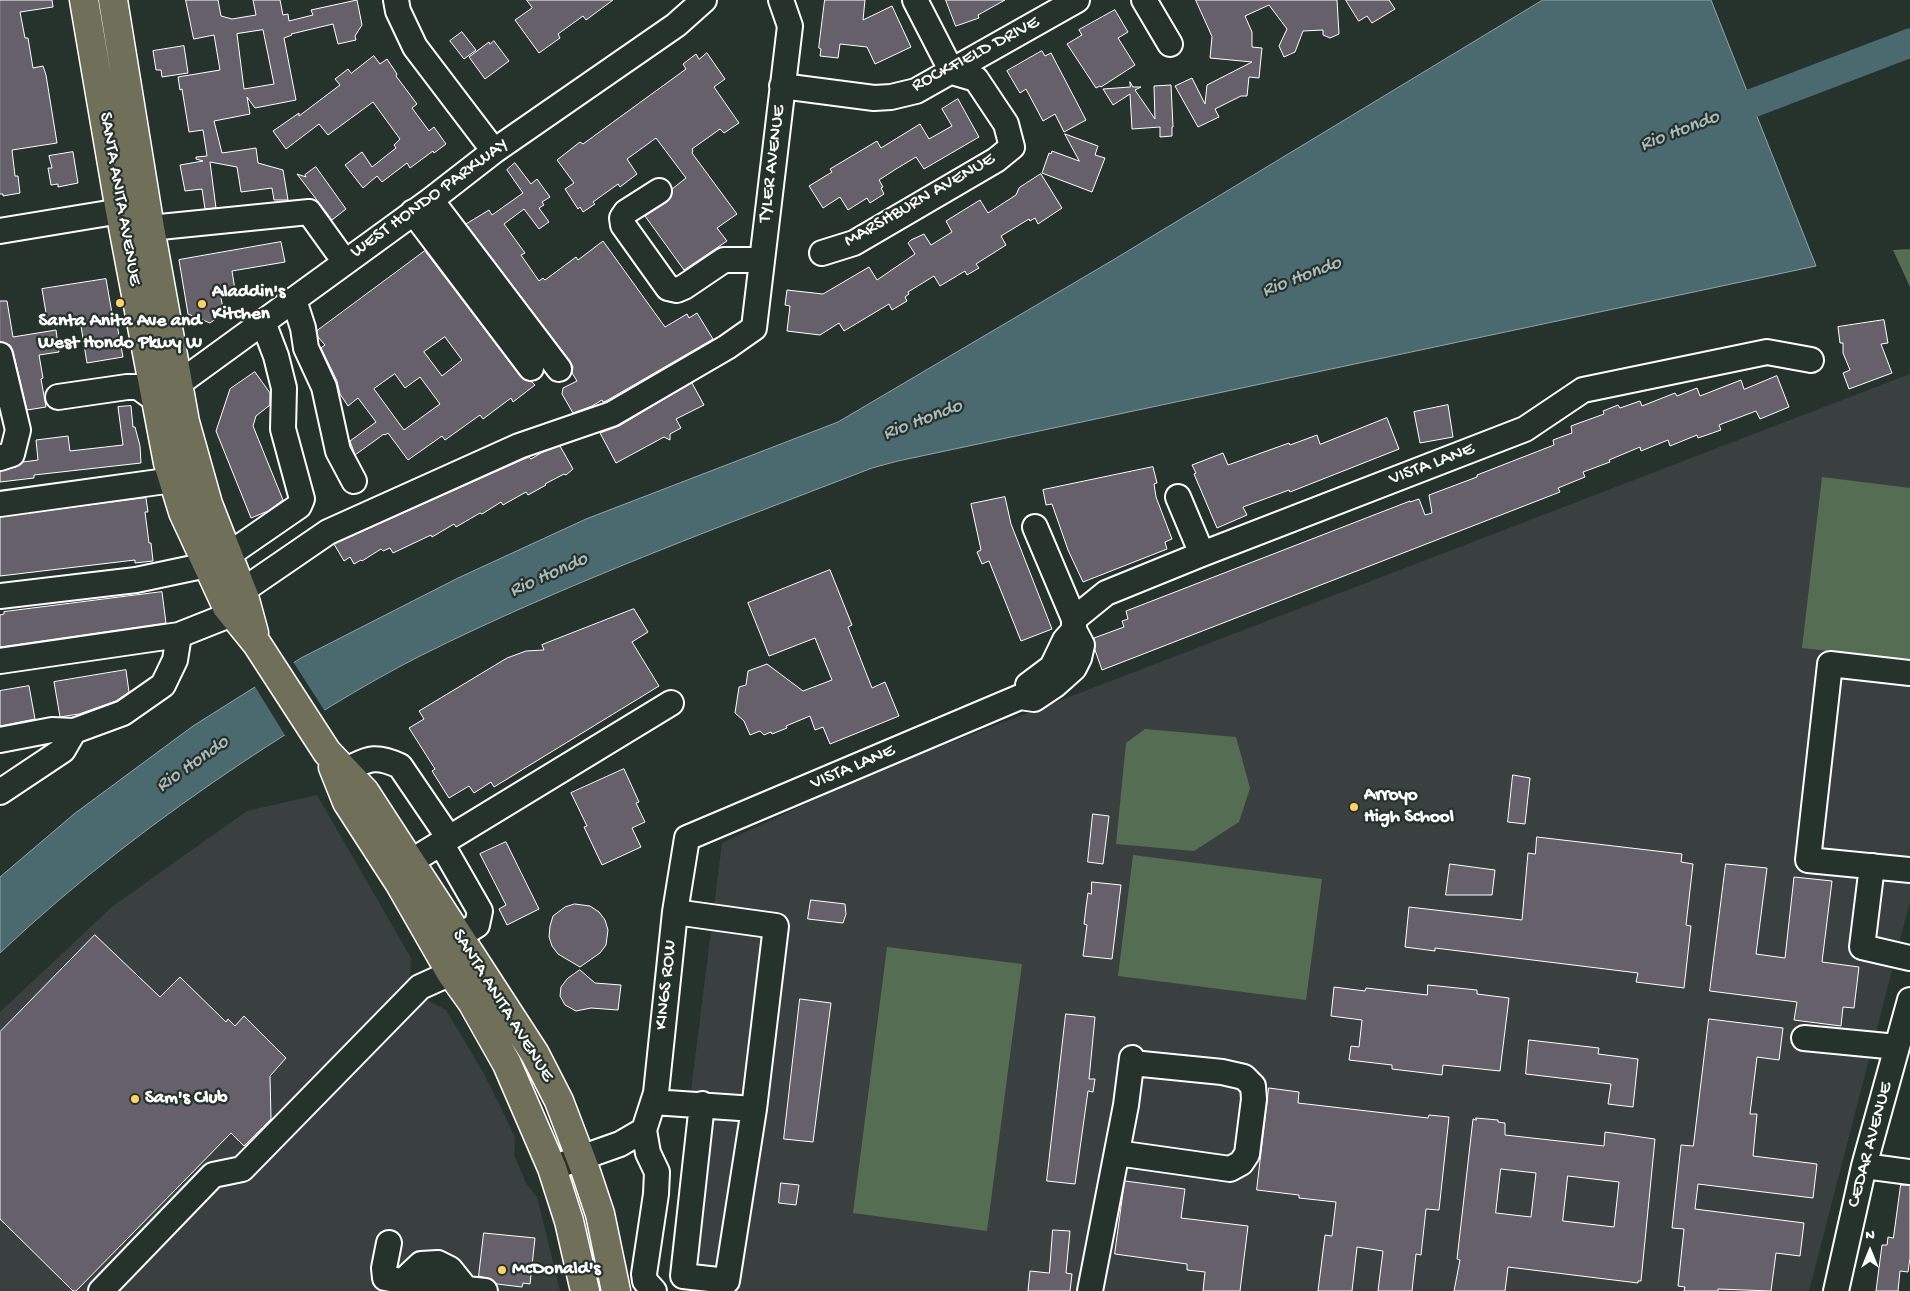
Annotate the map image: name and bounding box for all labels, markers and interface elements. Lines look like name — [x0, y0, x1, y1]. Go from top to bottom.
street label: ROCKFIELD DRIVE — [908, 12, 1044, 98]
street label: TYLER AVENUE — [754, 104, 792, 224]
water label: Rio Hondo — [1637, 106, 1723, 158]
street label: SANTA ANITA AVENUE — [93, 111, 145, 287]
street label: WEST HONDO PARKWAY — [346, 134, 514, 264]
street label: MARSHBURN AVENUE — [841, 149, 999, 253]
water label: Rio Hondo — [1259, 252, 1345, 304]
place label: Aladdin's Kitchen — [212, 282, 285, 326]
marker: Santa Anita Ave and West Hondo Pkwy W — [114, 297, 126, 309]
marker: Aladdin's Kitchen — [196, 298, 208, 310]
place label: Santa Anita Ave and West Hondo Pkwy W — [38, 311, 202, 355]
water label: Rio Hondo — [880, 395, 966, 447]
street label: VISTA LANE — [1386, 438, 1478, 492]
water label: Rio Hondo — [506, 548, 592, 604]
water label: Rio Hondo — [152, 731, 234, 799]
street label: VISTA LANE — [807, 740, 899, 796]
place label: Arroyo High School — [1364, 785, 1454, 829]
marker: Arroyo High School — [1348, 801, 1360, 813]
street label: SANTA ANITA AVENUE — [446, 926, 558, 1086]
street label: KINGS ROW — [651, 939, 683, 1031]
street label: CEDAR AVENUE — [1843, 1080, 1899, 1210]
place label: Sam's Club — [145, 1088, 228, 1110]
marker: Sam's Club — [129, 1093, 141, 1105]
north arrow — [1845, 1226, 1895, 1276]
text: N — [1865, 1227, 1875, 1244]
place label: McDonald's — [512, 1259, 601, 1281]
marker: McDonald's — [496, 1264, 508, 1276]

